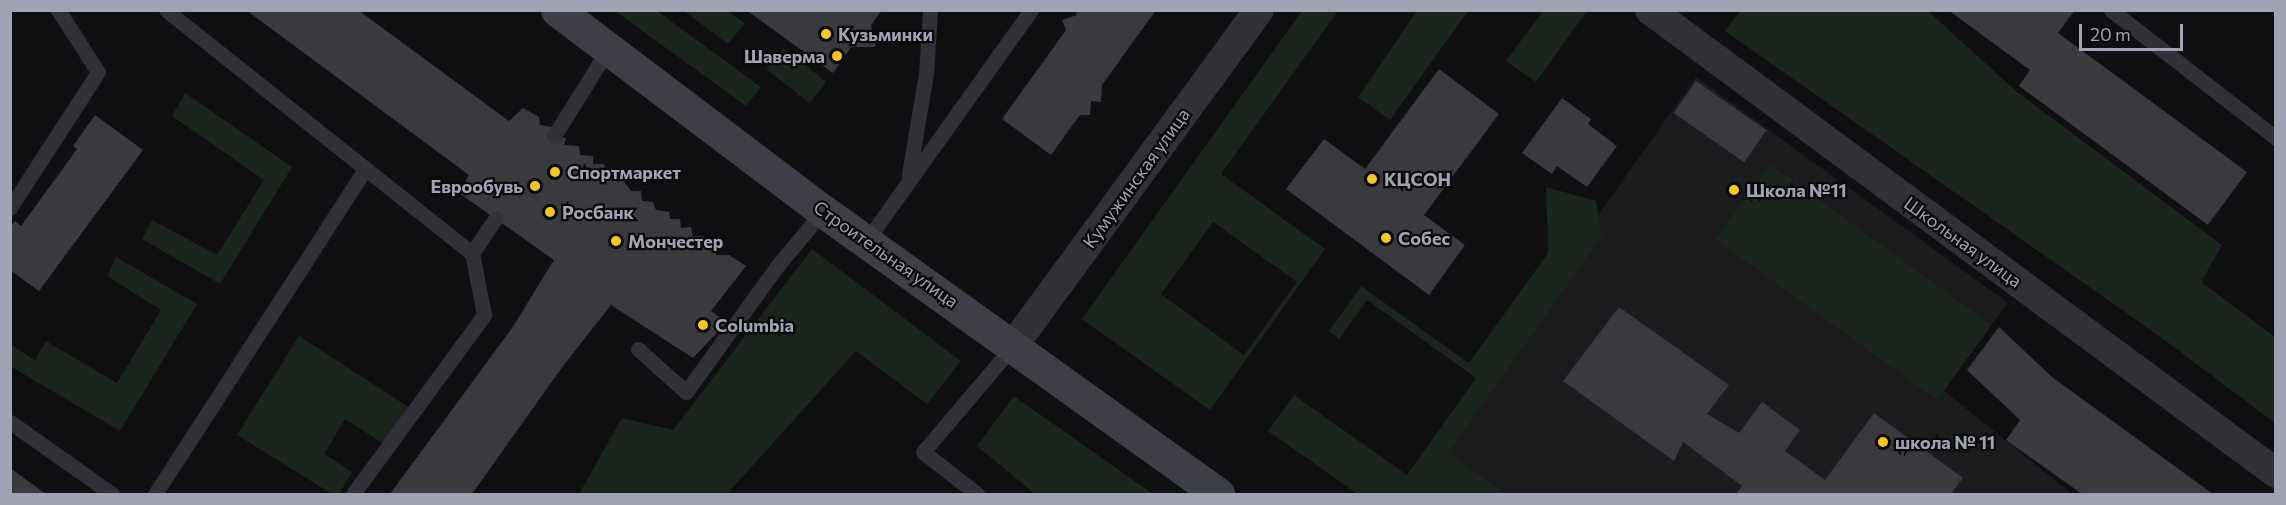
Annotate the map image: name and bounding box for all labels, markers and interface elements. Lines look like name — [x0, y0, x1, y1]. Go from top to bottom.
scale bar — [2082, 12, 2186, 50]
place label: Кузьминки — [838, 23, 933, 45]
text: 20 m — [2090, 23, 2131, 45]
marker: Кузьминки — [819, 27, 833, 41]
place label: Шаверма — [744, 45, 825, 67]
marker: Шаверма — [830, 49, 844, 63]
street label: Кумужинская улица — [1078, 104, 1194, 252]
place label: Спортмаркет — [567, 161, 681, 183]
marker: Спортмаркет — [548, 165, 562, 179]
place label: КЦСОН — [1384, 168, 1451, 190]
marker: КЦСОН — [1365, 172, 1379, 186]
place label: Еврообувь — [430, 175, 523, 197]
marker: Еврообувь — [528, 179, 542, 193]
place label: Школа №11 — [1746, 179, 1847, 201]
marker: Школа №11 — [1727, 183, 1741, 197]
street label: Школьная улица — [1900, 192, 2026, 292]
street label: Строительная улица — [810, 196, 962, 312]
place label: Росбанк — [562, 201, 634, 223]
marker: Росбанк — [543, 205, 557, 219]
place label: Собес — [1398, 227, 1450, 249]
place label: Мончестер — [628, 230, 723, 252]
marker: Собес — [1379, 231, 1393, 245]
marker: Мончестер — [609, 234, 623, 248]
place label: Columbia — [715, 314, 794, 336]
marker: Columbia — [696, 318, 710, 332]
place label: школа № 11 — [1895, 431, 1995, 453]
marker: школа № 11 — [1876, 435, 1890, 449]

